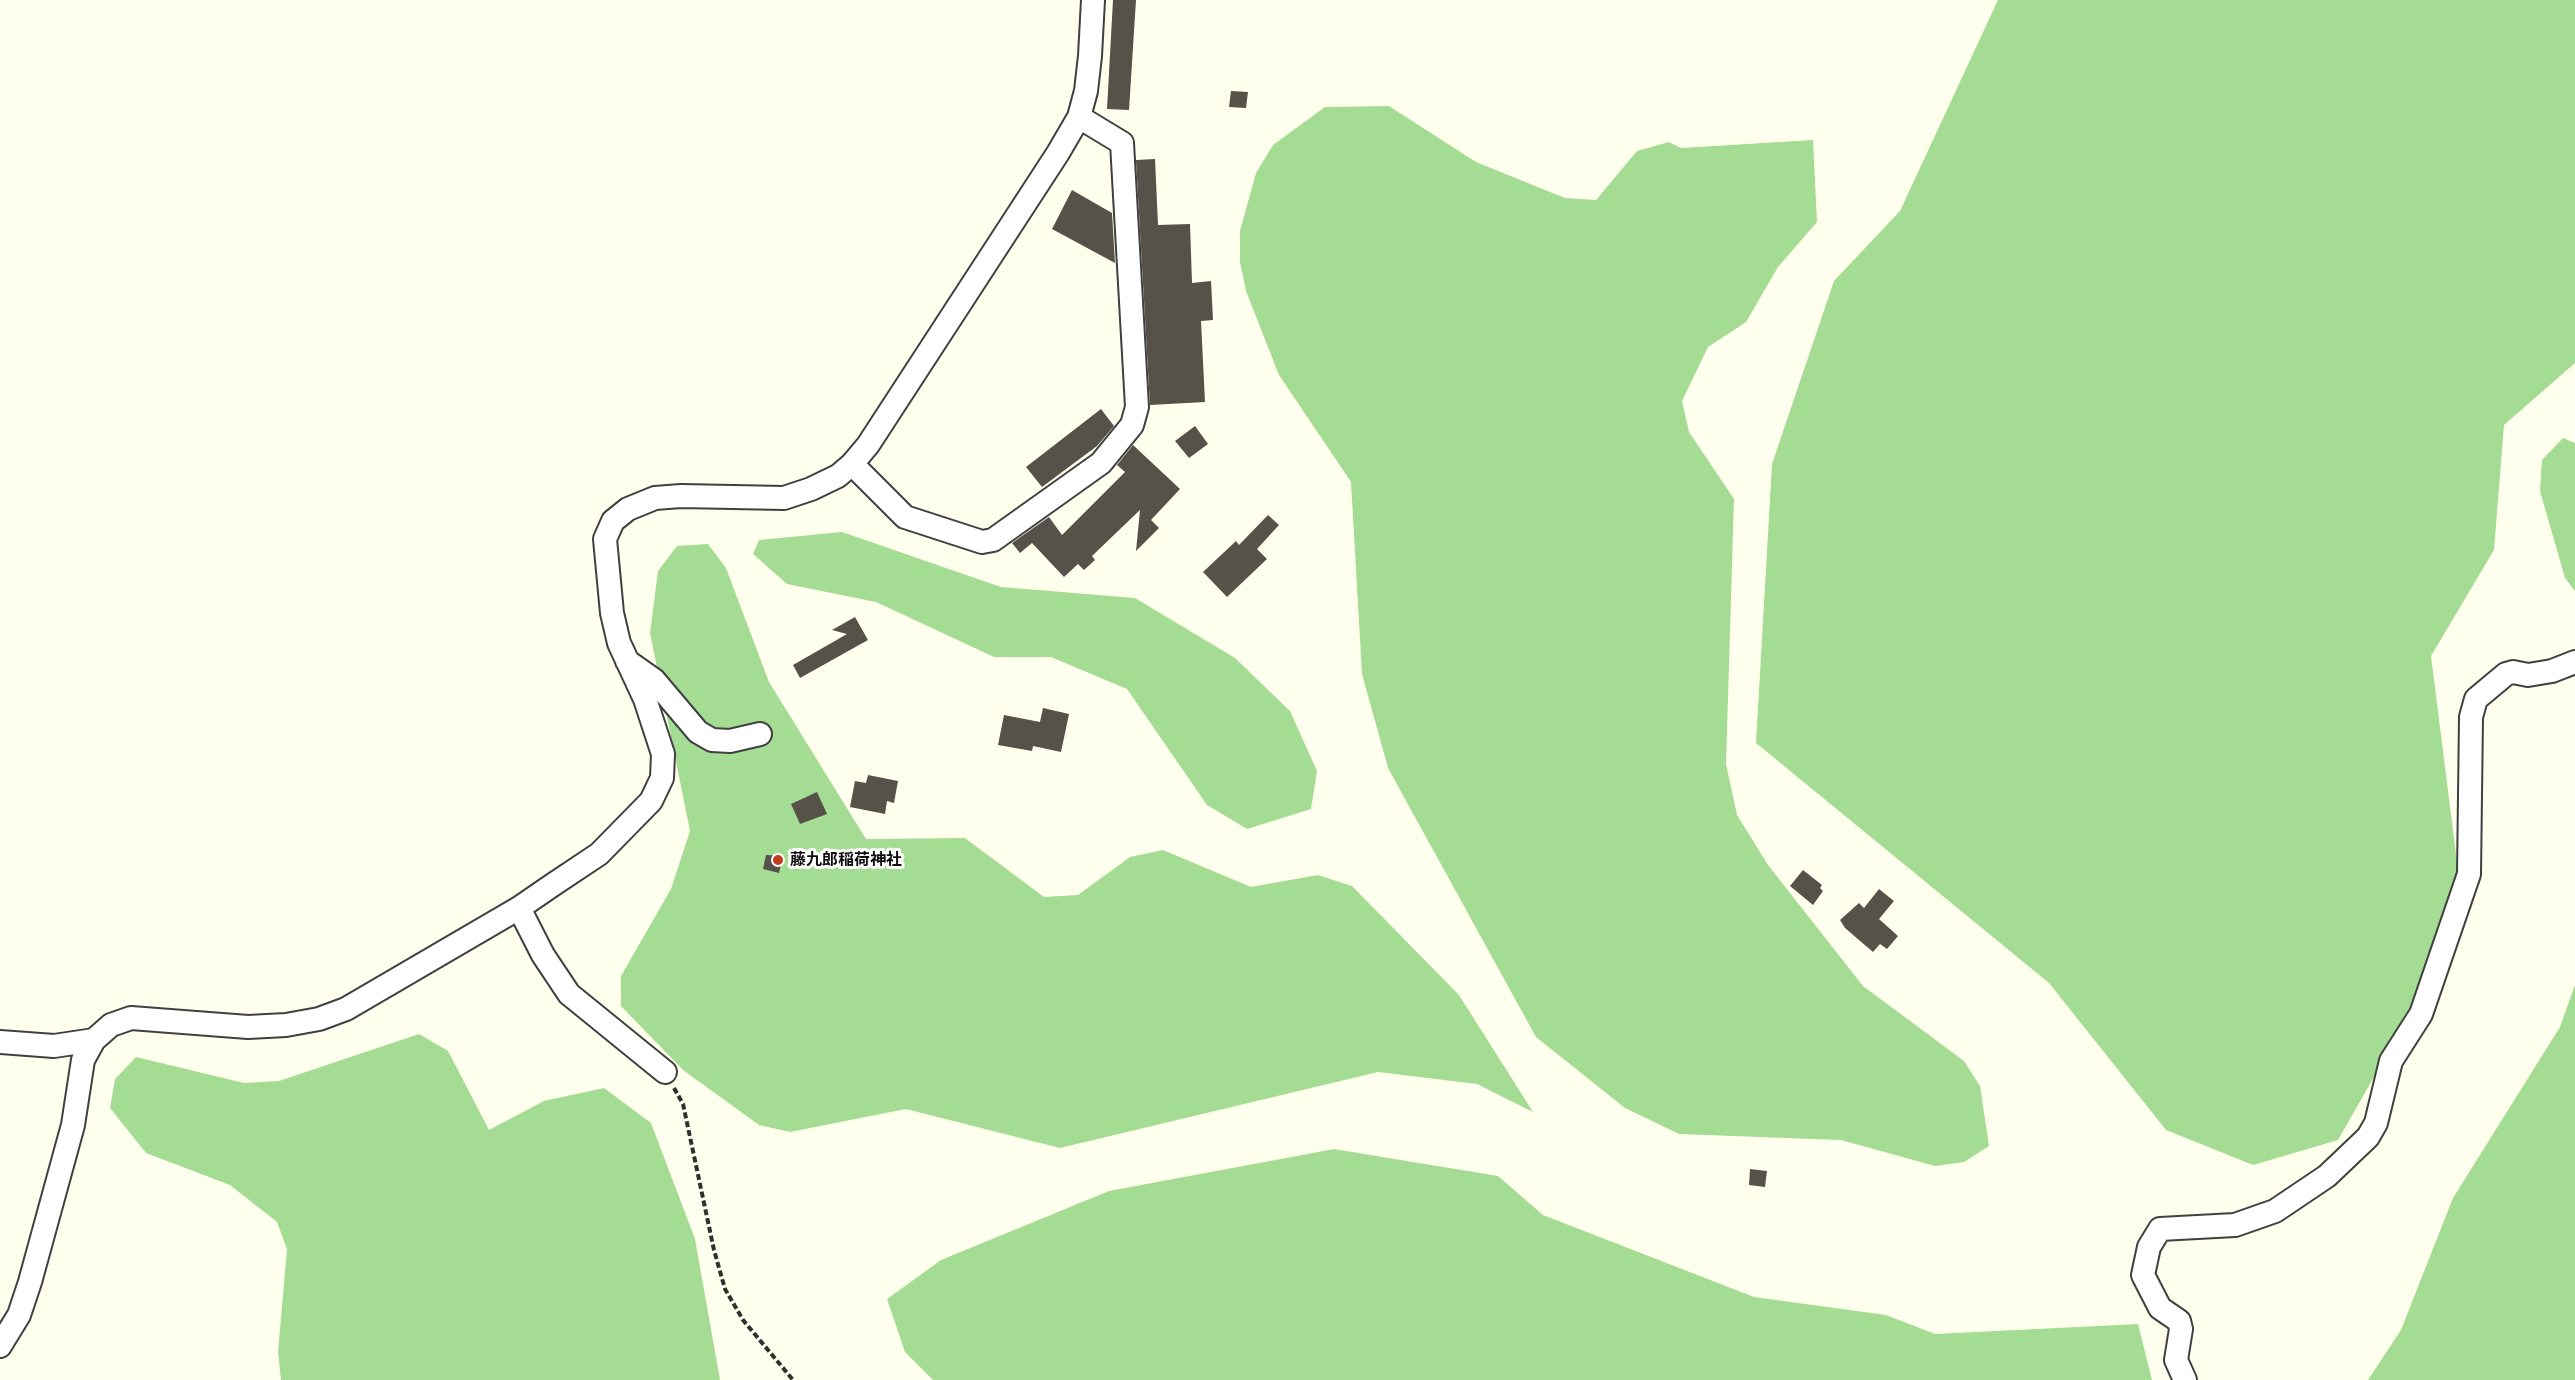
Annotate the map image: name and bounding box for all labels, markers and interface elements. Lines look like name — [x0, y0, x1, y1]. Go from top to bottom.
place label: 藤九郎稲荷神社 — [790, 850, 902, 870]
marker: 藤九郎稲荷神社 — [771, 853, 785, 867]

